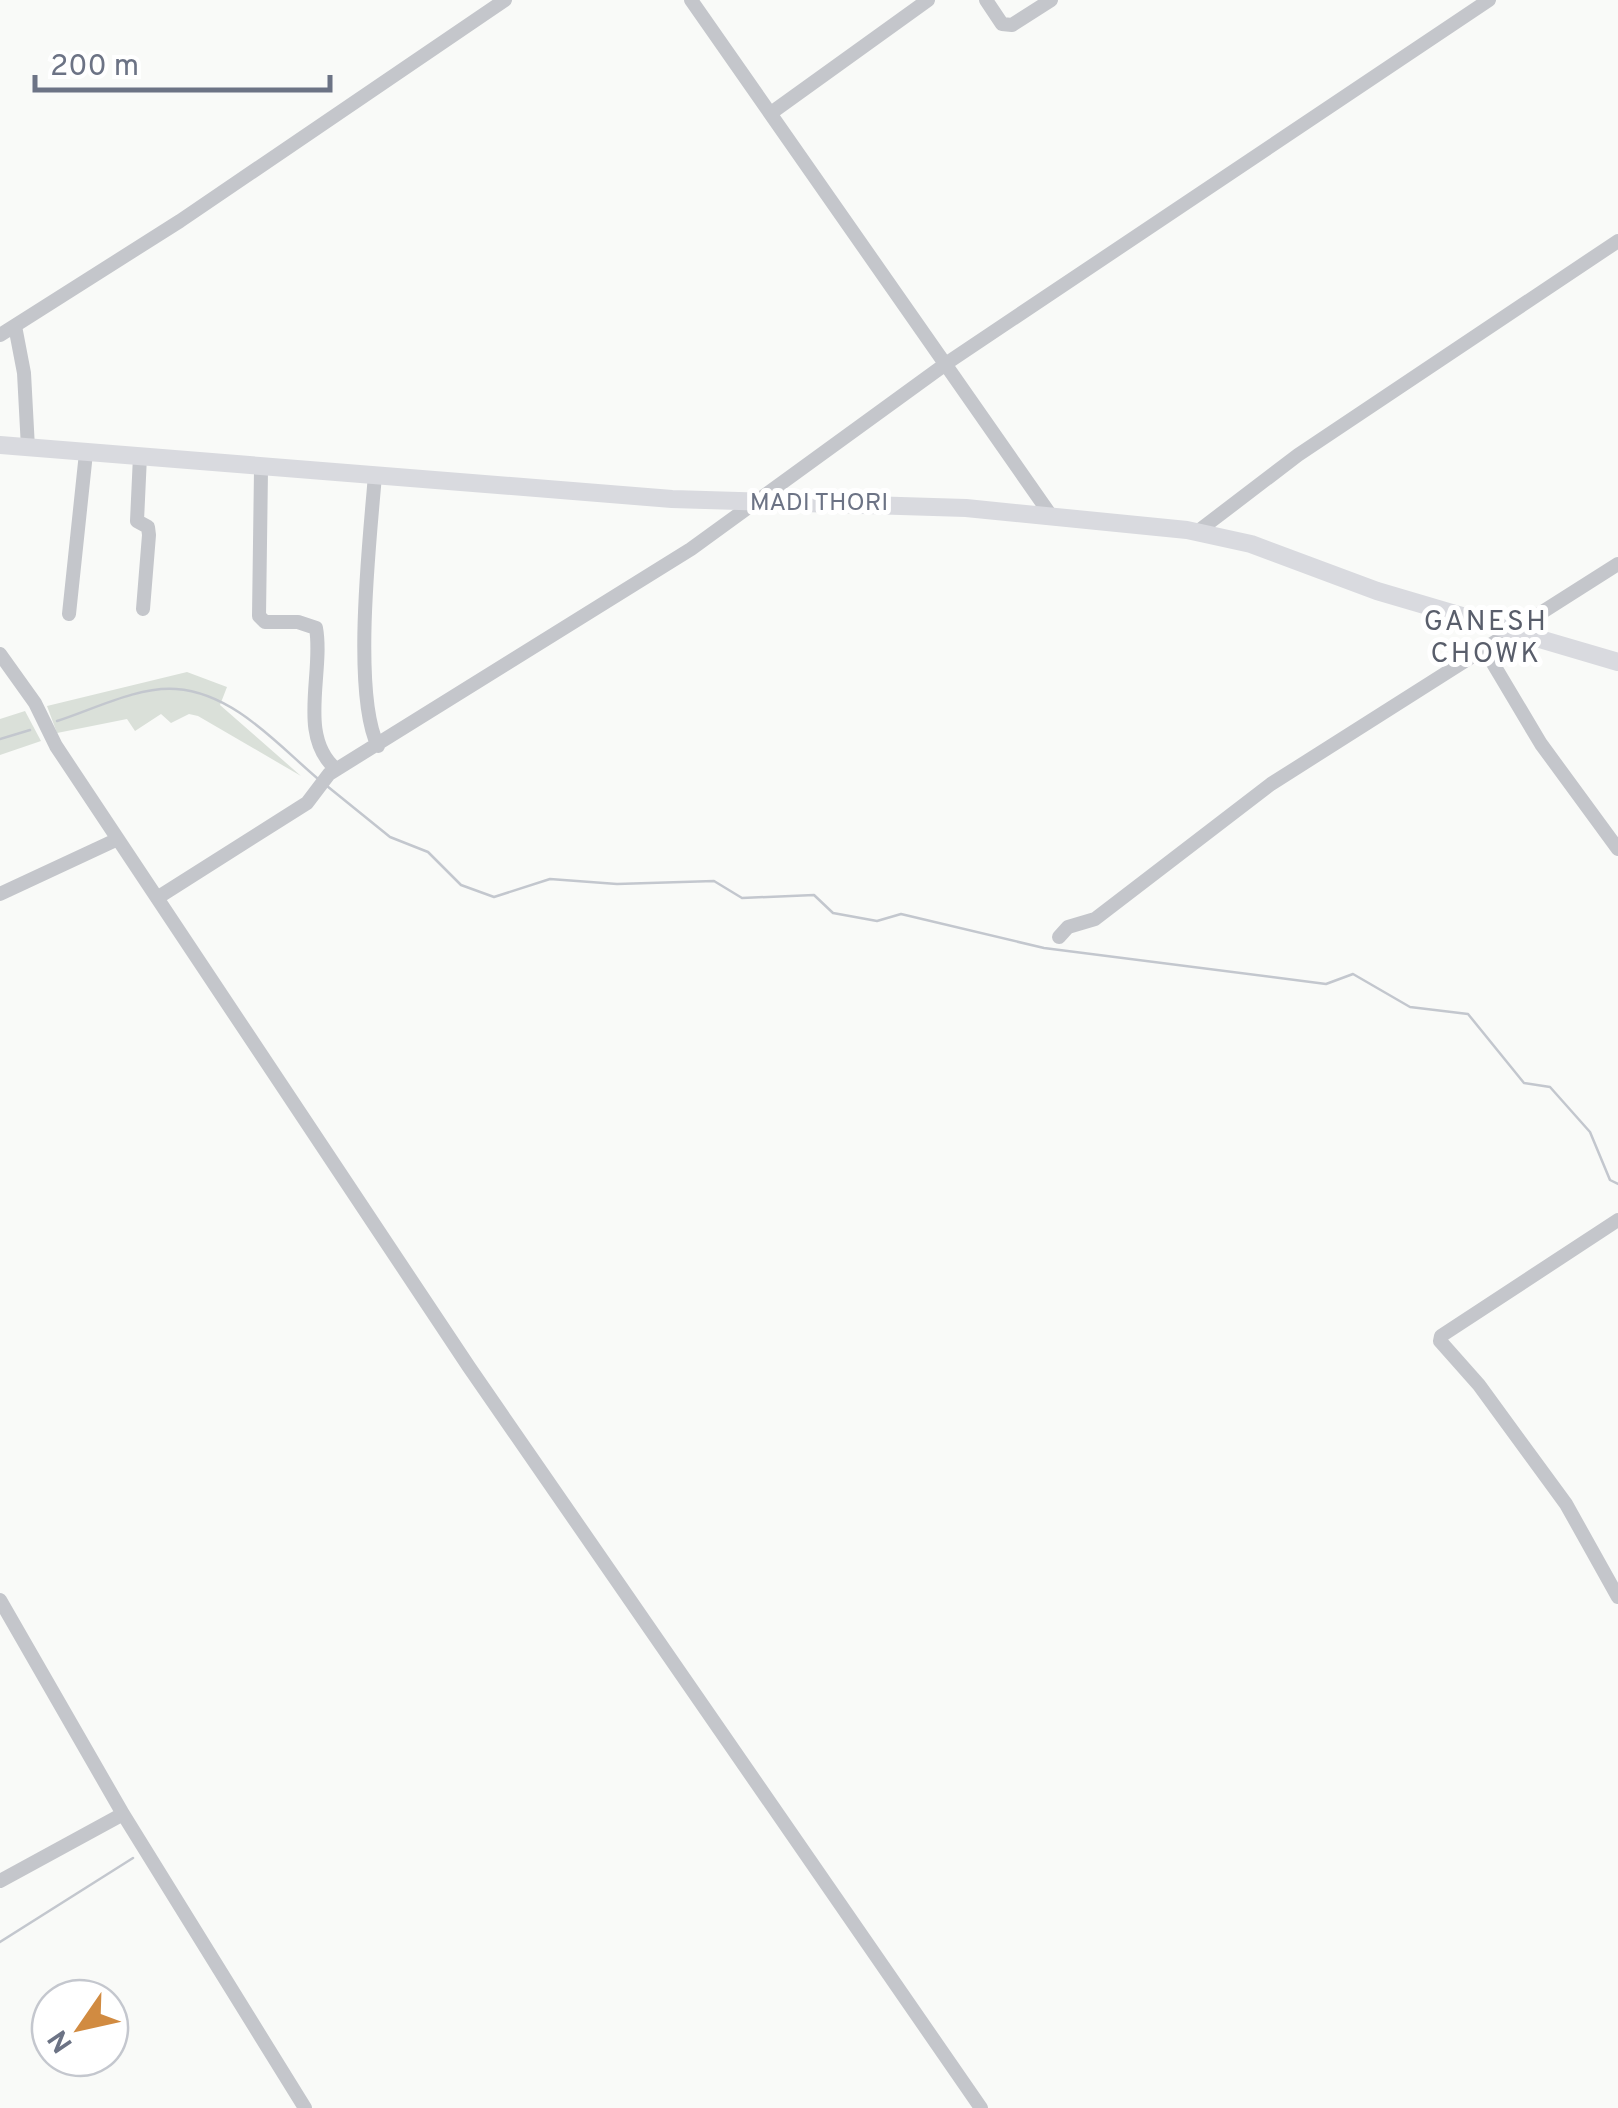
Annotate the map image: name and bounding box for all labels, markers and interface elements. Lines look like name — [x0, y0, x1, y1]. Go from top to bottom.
scale bar — [35, 30, 330, 92]
text: 200 m — [50, 49, 139, 86]
street label: MADI THORI — [750, 488, 888, 520]
district label: GANESH CHOWK — [1424, 605, 1548, 673]
north arrow — [30, 1978, 130, 2078]
text: N — [41, 2022, 82, 2059]

